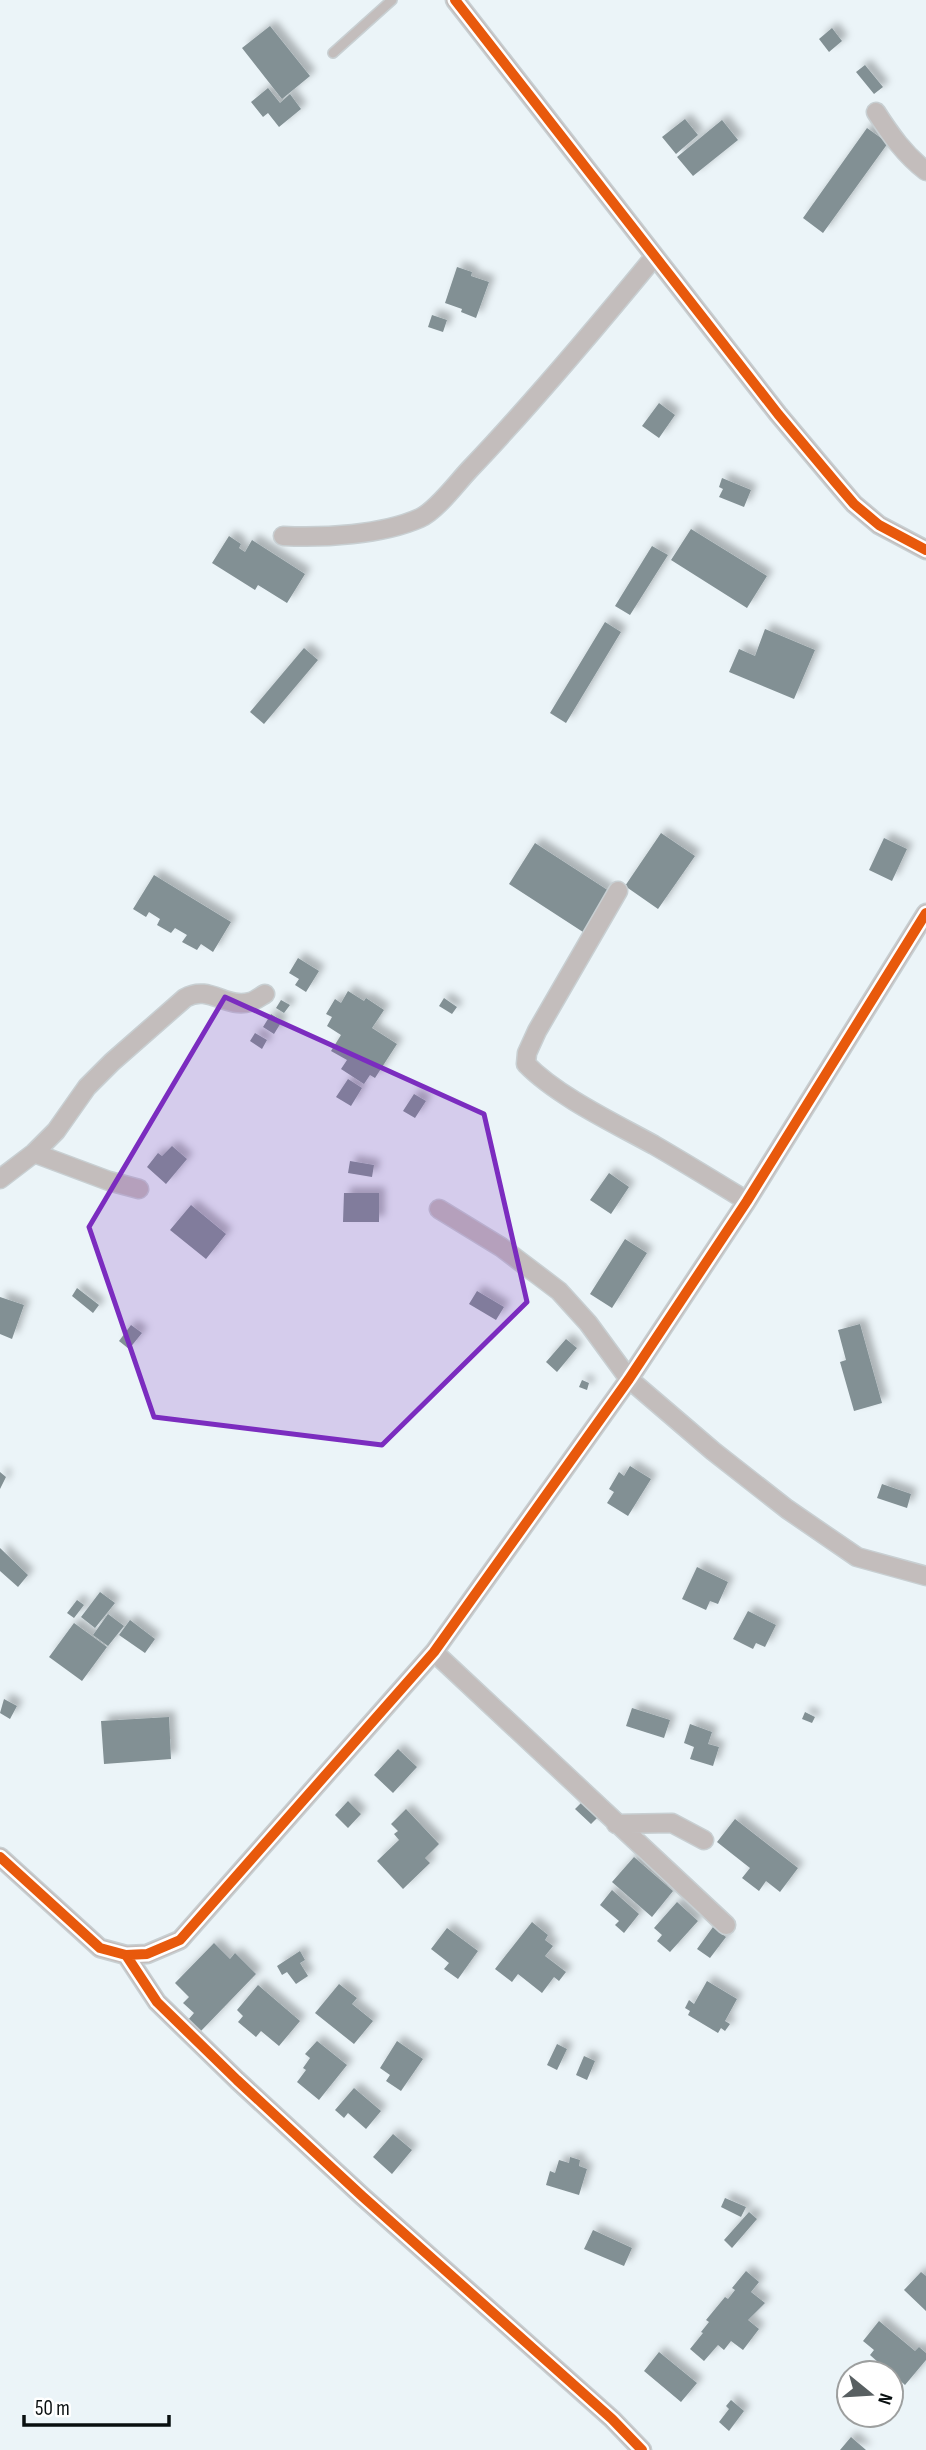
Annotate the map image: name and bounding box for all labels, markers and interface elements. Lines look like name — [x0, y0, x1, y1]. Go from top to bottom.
north arrow — [835, 2359, 905, 2429]
scale bar — [24, 2384, 170, 2428]
text: N — [872, 2390, 897, 2407]
text: 50 m — [35, 2396, 70, 2421]

